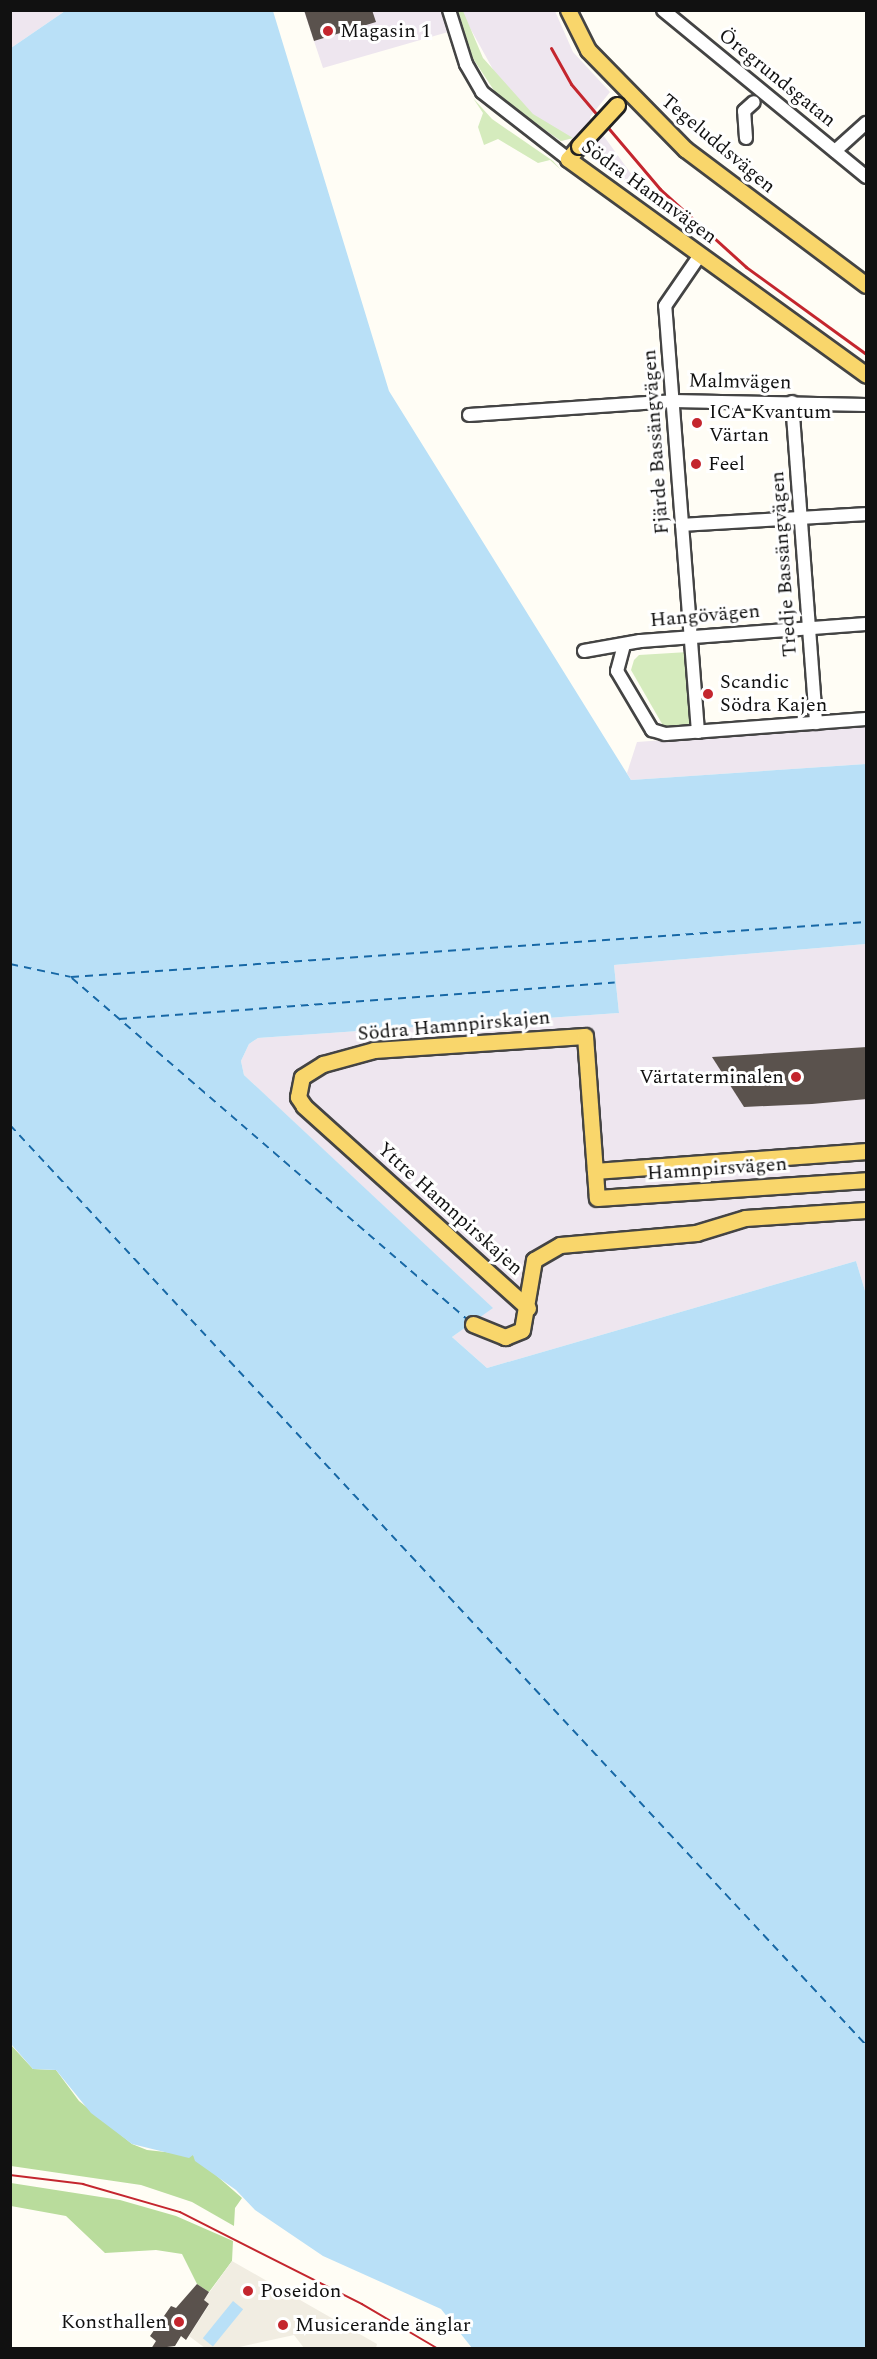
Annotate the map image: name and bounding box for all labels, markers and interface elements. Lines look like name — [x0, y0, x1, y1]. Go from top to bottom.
place label: Magasin 1 — [340, 19, 431, 43]
street label: Öregrundsgatan — [714, 23, 840, 133]
marker: Magasin 1 — [321, 24, 335, 38]
street label: Tegeluddsvägen — [656, 89, 780, 199]
street label: Södra Hamnvägen — [576, 135, 722, 249]
street label: Fjärde Bassängvägen — [638, 349, 674, 535]
street label: Malmvägen — [688, 369, 792, 395]
place label: ICA Kvantum Värtan — [709, 400, 831, 447]
marker: ICA Kvantum Värtan — [690, 416, 704, 430]
place label: Feel — [708, 452, 745, 476]
marker: Feel — [689, 457, 703, 471]
street label: Tredje Bassängvägen — [766, 470, 802, 658]
street label: Hangövägen — [649, 599, 761, 633]
place label: Scandic Södra Kajen — [720, 670, 827, 717]
marker: Scandic Södra Kajen — [701, 687, 715, 701]
street label: Södra Hamnpirskajen — [357, 1006, 551, 1046]
place label: Värtaterminalen — [639, 1065, 784, 1089]
marker: Värtaterminalen — [789, 1070, 803, 1084]
street label: Yttre Hamnpirskajen — [372, 1137, 528, 1281]
street label: Hamnpirsvägen — [646, 1152, 788, 1186]
place label: Poseidon — [260, 2279, 341, 2303]
marker: Poseidon — [241, 2284, 255, 2298]
place label: Konsthallen — [61, 2310, 167, 2334]
place label: Musicerande änglar — [295, 2313, 471, 2337]
marker: Konsthallen — [172, 2315, 186, 2329]
marker: Musicerande änglar — [276, 2318, 290, 2332]

